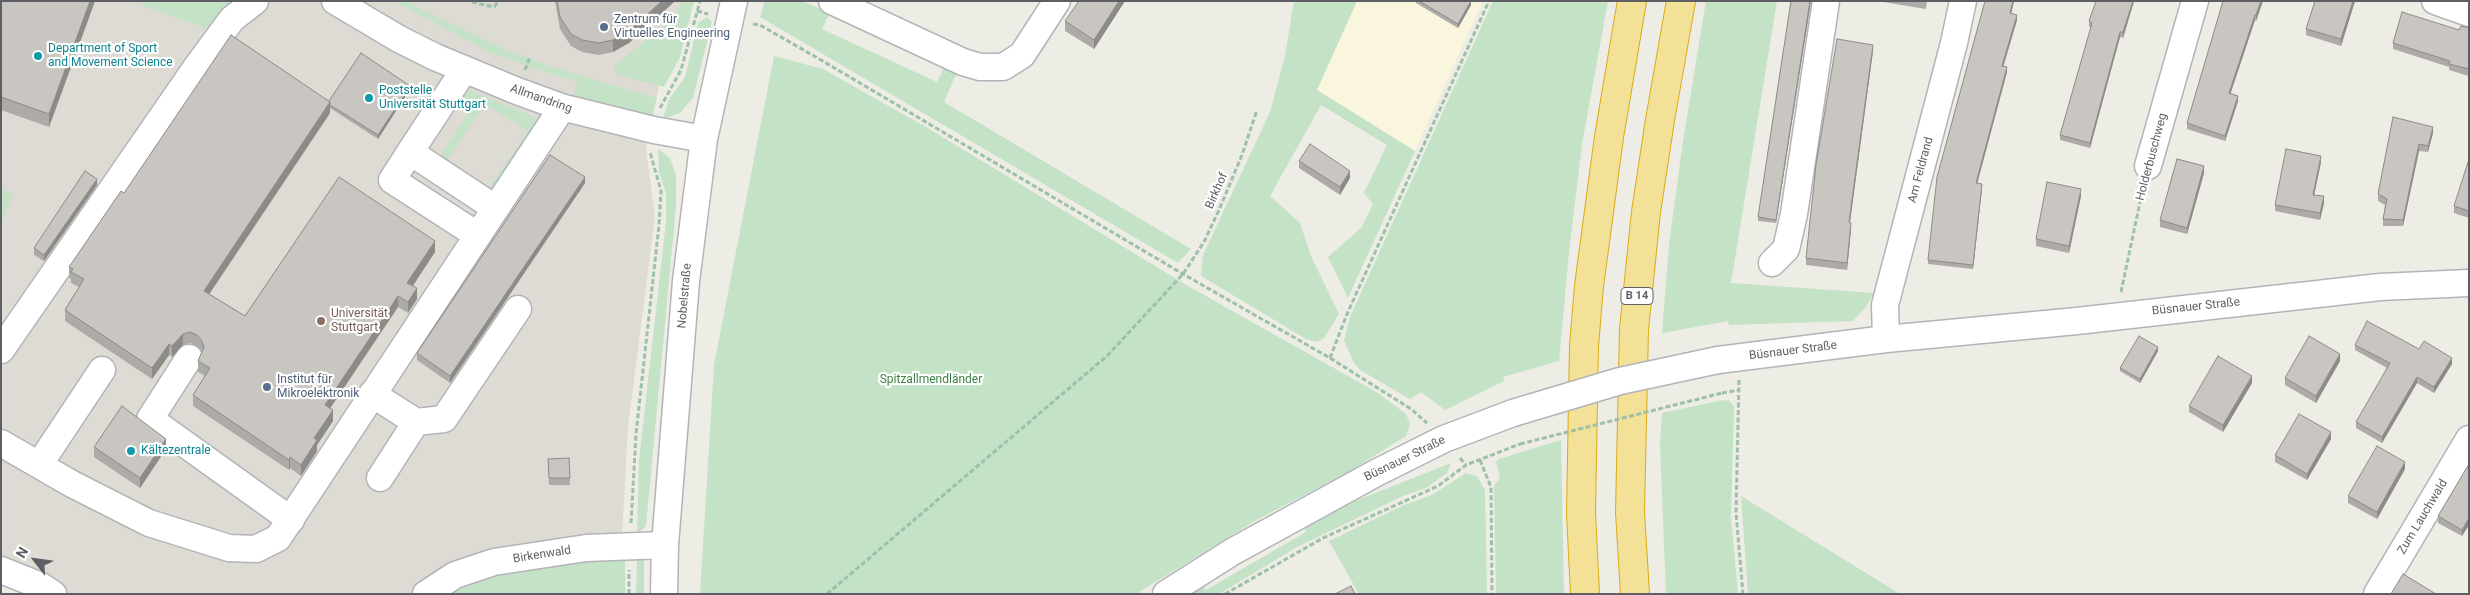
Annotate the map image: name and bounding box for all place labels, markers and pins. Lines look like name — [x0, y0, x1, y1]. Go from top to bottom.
place label: Zentrum für Virtuelles Engineering — [614, 13, 730, 41]
marker: Zentrum für Virtuelles Engineering — [598, 21, 610, 33]
place label: Department of Sport and Movement Science — [48, 42, 173, 70]
marker: Department of Sport and Movement Science — [32, 50, 44, 62]
place label: Poststelle Universität Stuttgart — [379, 84, 486, 112]
marker: Poststelle Universität Stuttgart — [363, 92, 375, 104]
place label: Universität Stuttgart — [331, 307, 388, 335]
marker: Universität Stuttgart — [315, 315, 327, 327]
place label: Institut für Mikroelektronik — [277, 373, 359, 401]
marker: Institut für Mikroelektronik — [261, 381, 273, 393]
place label: Kältezentrale — [141, 444, 211, 458]
marker: Kältezentrale — [125, 445, 137, 457]

